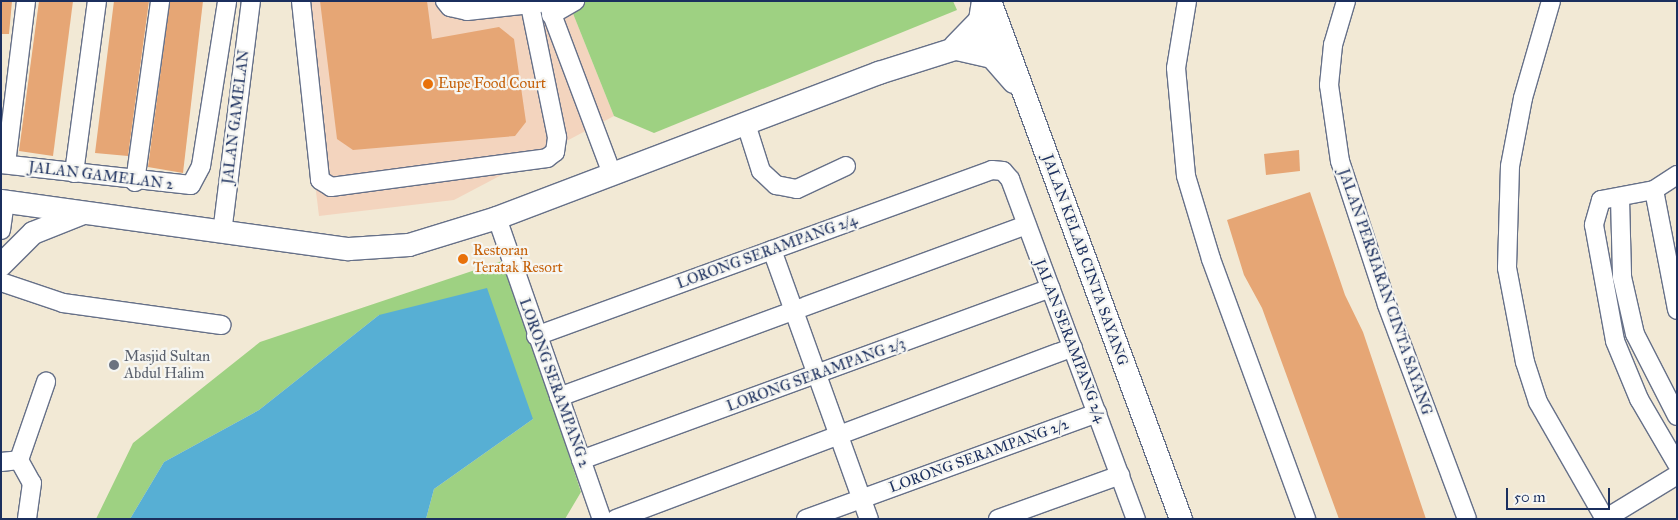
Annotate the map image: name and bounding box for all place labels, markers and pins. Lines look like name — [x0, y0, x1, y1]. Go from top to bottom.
place label: Eupe Food Court — [438, 75, 546, 93]
marker: Eupe Food Court — [422, 78, 434, 90]
place label: Restoran Teratak Resort — [473, 241, 563, 276]
marker: Restoran Teratak Resort — [457, 253, 469, 265]
place label: Masjid Sultan Abdul Halim — [124, 347, 210, 382]
marker: Masjid Sultan Abdul Halim — [108, 359, 120, 371]

